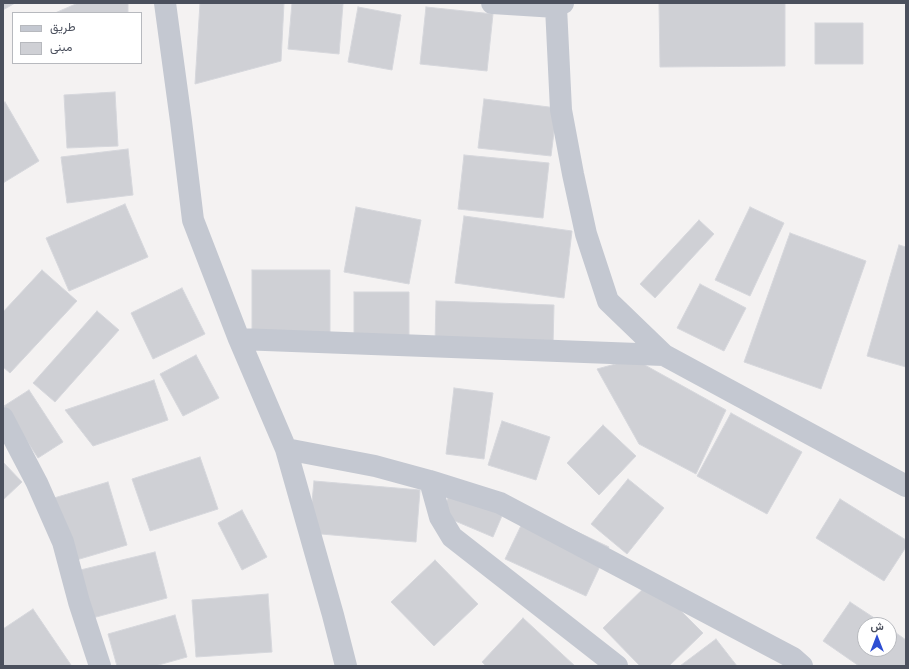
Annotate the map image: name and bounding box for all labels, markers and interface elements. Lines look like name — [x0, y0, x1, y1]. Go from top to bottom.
legend — [12, 12, 142, 64]
text: طريق — [50, 19, 75, 33]
text: مبنى — [50, 39, 72, 53]
north arrow — [857, 617, 897, 657]
text: ش — [870, 619, 884, 632]

